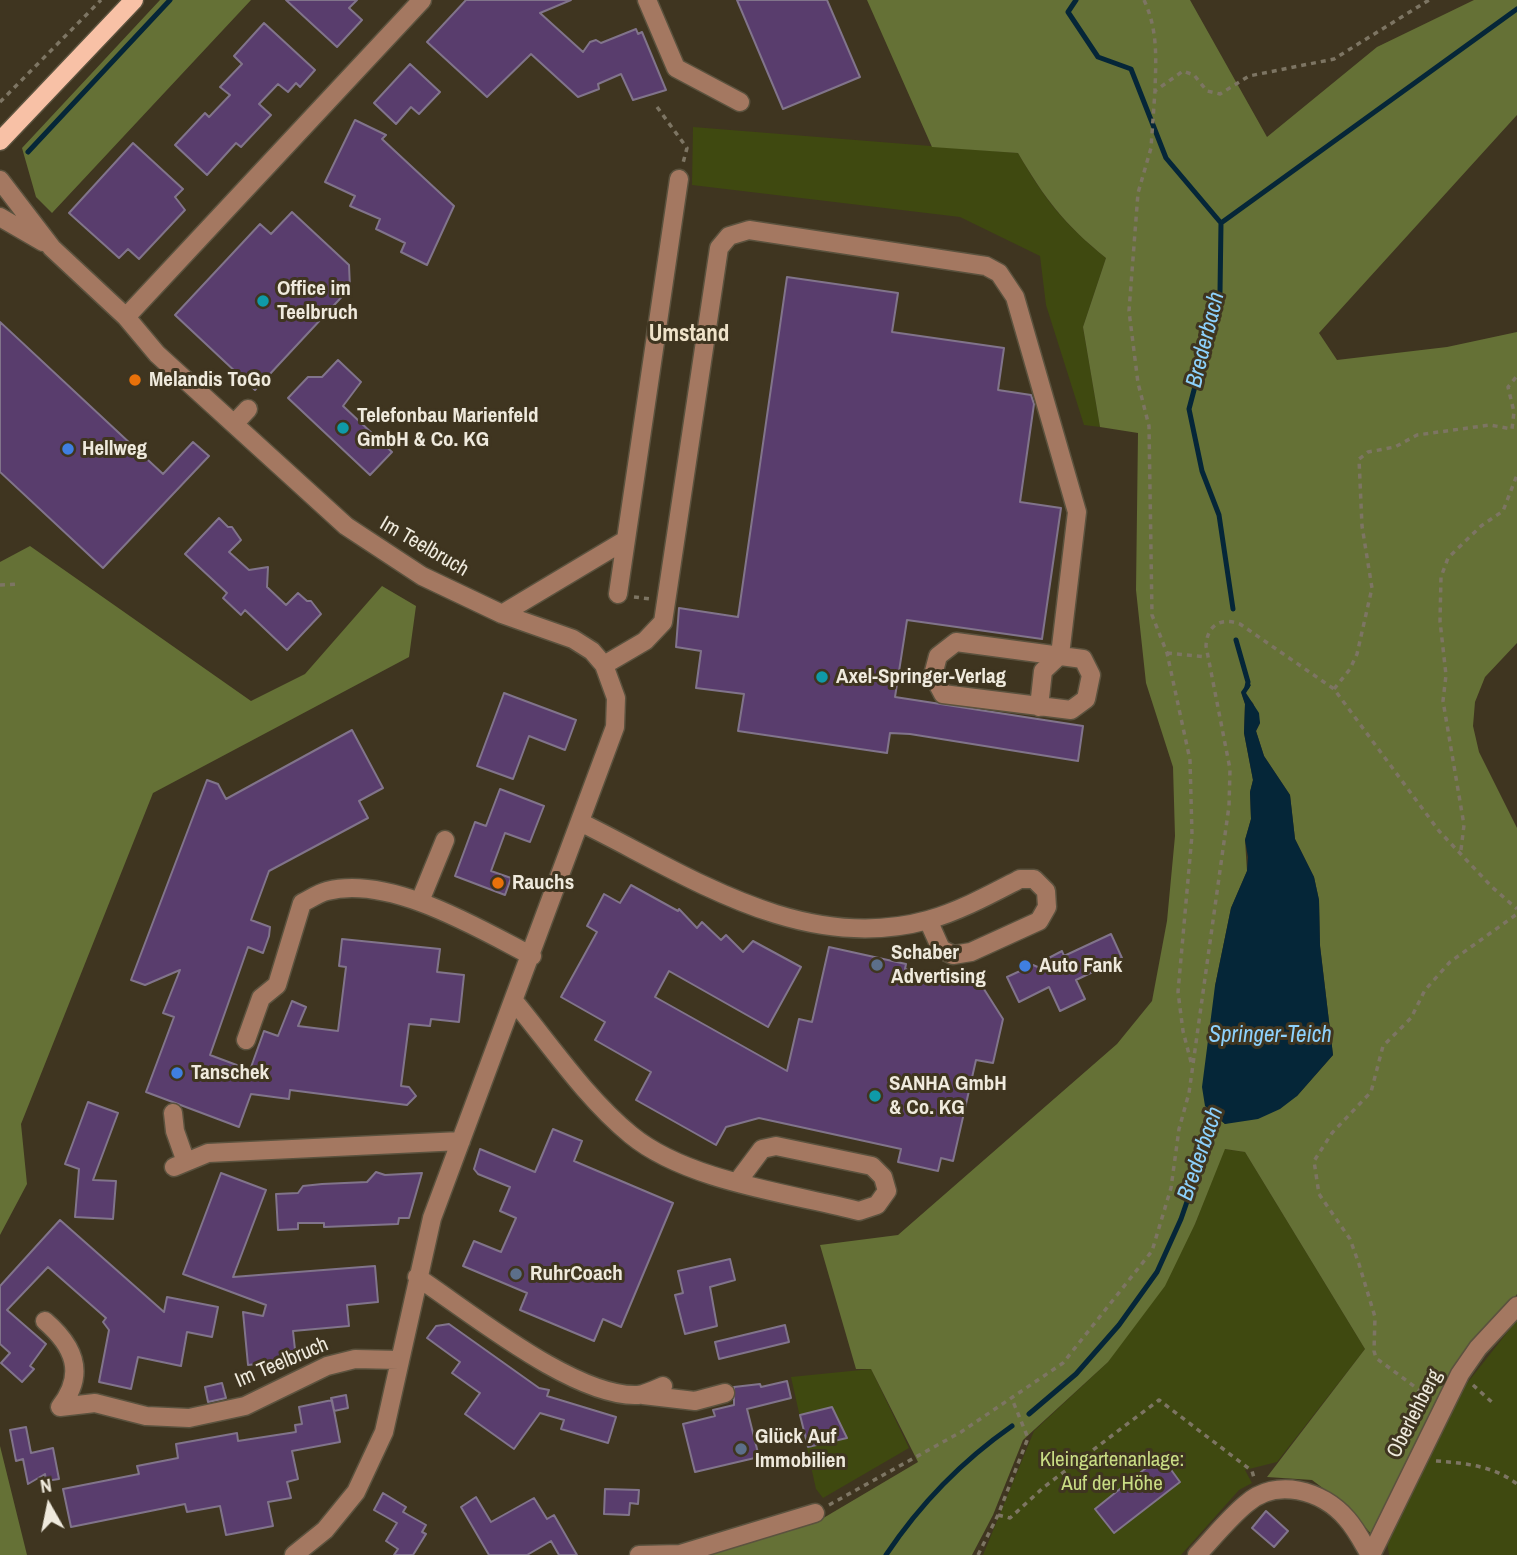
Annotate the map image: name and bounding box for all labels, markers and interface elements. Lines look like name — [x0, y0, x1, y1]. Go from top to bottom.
place label: Office im Teelbruch — [277, 276, 358, 326]
water label: Brederbach — [1181, 289, 1231, 391]
marker: Office im Teelbruch — [255, 293, 271, 309]
district label: Umstand — [649, 321, 729, 349]
place label: Melandis ToGo — [149, 367, 271, 393]
marker: Melandis ToGo — [127, 372, 143, 388]
place label: Telefonbau Marienfeld GmbH & Co. KG — [357, 403, 539, 453]
marker: Telefonbau Marienfeld GmbH & Co. KG — [335, 420, 351, 436]
place label: Hellweg — [82, 436, 147, 462]
marker: Hellweg — [60, 441, 76, 457]
street label: Im Teelbruch — [375, 511, 473, 583]
place label: Axel-Springer-Verlag — [836, 664, 1006, 690]
marker: Axel-Springer-Verlag — [814, 669, 830, 685]
place label: Rauchs — [512, 870, 574, 896]
marker: Rauchs — [490, 875, 506, 891]
place label: Schaber Advertising — [891, 940, 986, 990]
place label: Auto Fank — [1039, 953, 1122, 979]
marker: Schaber Advertising — [869, 957, 885, 973]
marker: Auto Fank — [1017, 958, 1033, 974]
water label: Springer-Teich — [1208, 1022, 1332, 1050]
place label: Tanschek — [191, 1060, 269, 1086]
marker: Tanschek — [169, 1065, 185, 1081]
place label: SANHA GmbH & Co. KG — [889, 1071, 1007, 1121]
marker: SANHA GmbH & Co. KG — [867, 1088, 883, 1104]
water label: Brederbach — [1172, 1103, 1230, 1205]
place label: RuhrCoach — [530, 1261, 623, 1287]
marker: RuhrCoach — [508, 1266, 524, 1282]
street label: Im Teelbruch — [232, 1332, 332, 1394]
street label: Oberlehberg — [1382, 1366, 1448, 1462]
place label: Glück Auf Immobilien — [755, 1424, 846, 1474]
marker: Glück Auf Immobilien — [733, 1441, 749, 1457]
park label: Kleingartenanlage: Auf der Höhe — [1040, 1447, 1184, 1497]
north arrow — [14, 1471, 84, 1541]
text: N — [38, 1472, 53, 1499]

